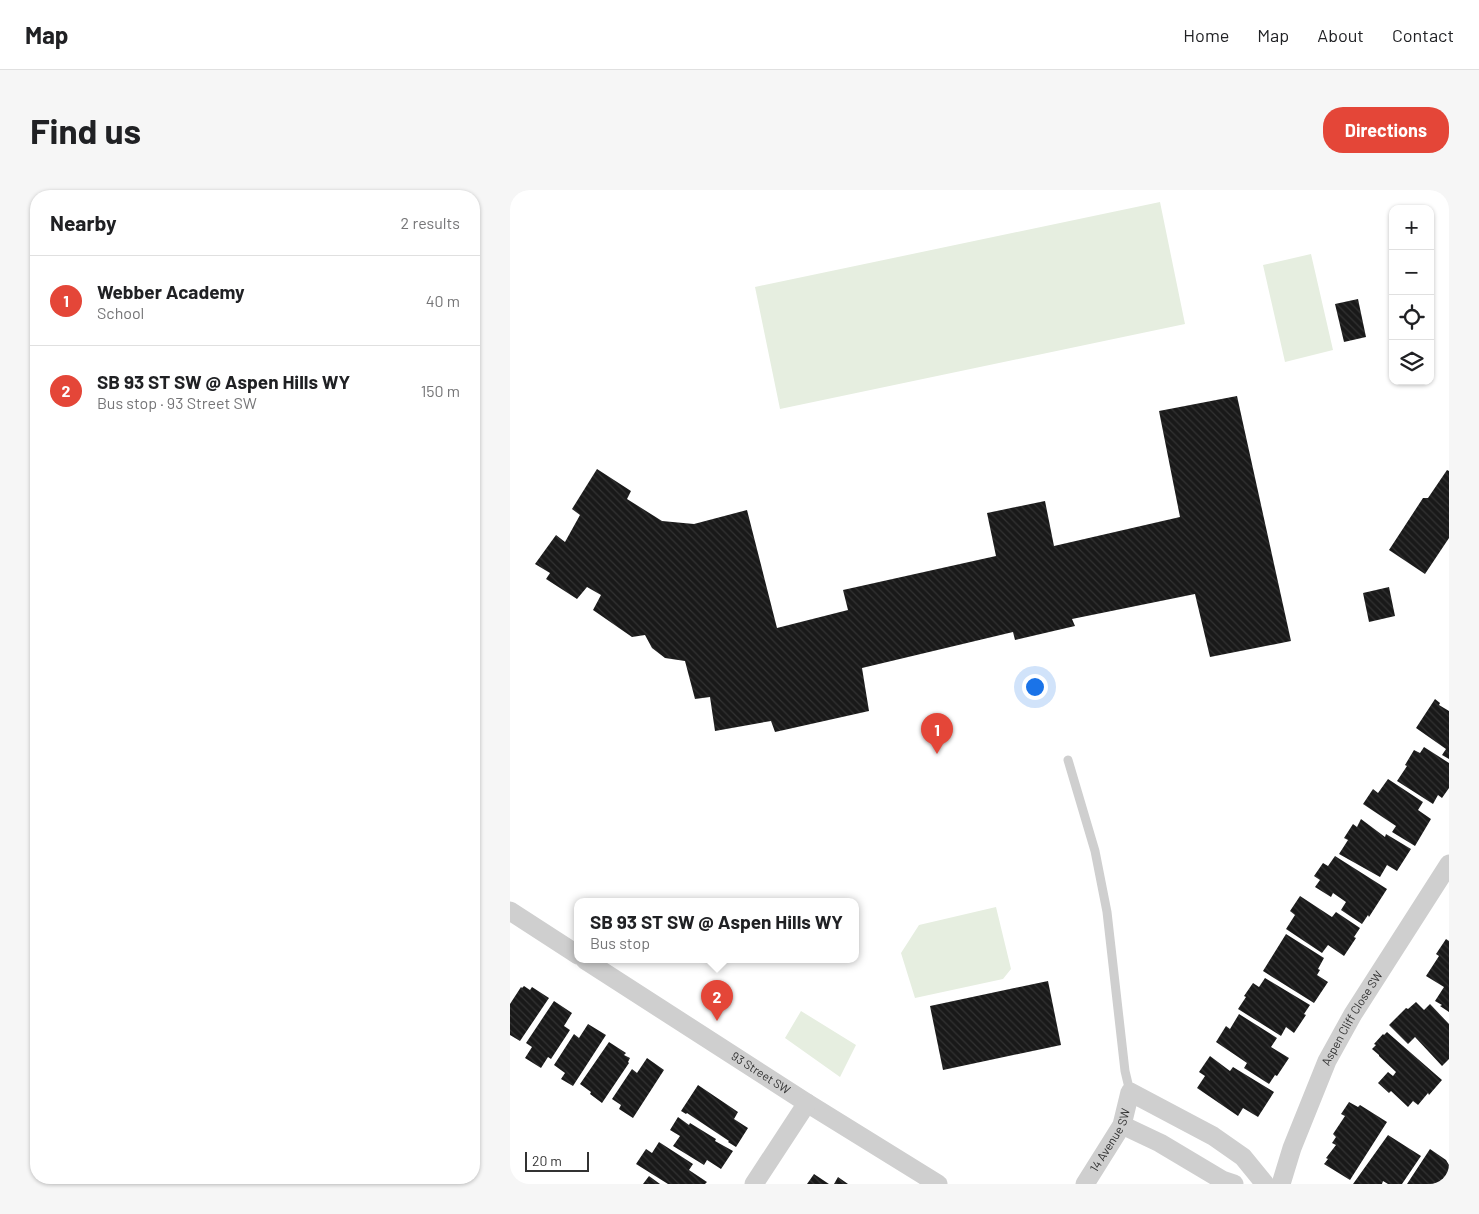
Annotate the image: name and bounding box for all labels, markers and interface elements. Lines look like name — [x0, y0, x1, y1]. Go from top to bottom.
text: Map — [25, 20, 68, 49]
text: Home — [1183, 24, 1229, 46]
text: Map — [1257, 24, 1289, 46]
text: About — [1317, 24, 1364, 46]
text: Contact — [1392, 24, 1454, 46]
button: Directions — [1323, 107, 1449, 153]
text: Find us — [30, 109, 141, 151]
map controls — [1389, 205, 1434, 385]
button: + — [1389, 205, 1434, 250]
text: Nearby — [50, 210, 116, 235]
text: 2 results — [401, 213, 460, 232]
button: − — [1389, 250, 1434, 295]
text: Webber Academy — [97, 280, 245, 303]
text: 1 — [63, 291, 69, 310]
text: 40 m — [426, 291, 460, 310]
button: locate — [1389, 295, 1434, 340]
text: School — [97, 303, 144, 322]
button: layers — [1389, 340, 1434, 385]
text: SB 93 ST SW @ Aspen Hills WY — [97, 370, 350, 393]
text: 2 — [62, 381, 70, 400]
text: 150 m — [421, 381, 460, 400]
text: Bus stop · 93 Street SW — [97, 393, 257, 412]
your location — [1022, 674, 1048, 700]
pin: 1 — [921, 713, 953, 754]
popup — [574, 898, 859, 963]
text: SB 93 ST SW @ Aspen Hills WY — [590, 910, 843, 933]
text: Bus stop — [590, 933, 650, 952]
street label: Aspen Cliff Close SW — [1318, 967, 1385, 1067]
pin: 2 — [701, 980, 733, 1021]
street label: 93 Street SW — [729, 1048, 794, 1097]
street label: 14 Avenue SW — [1086, 1106, 1132, 1174]
scale bar — [525, 1149, 589, 1172]
text: 20 m — [532, 1152, 562, 1169]

